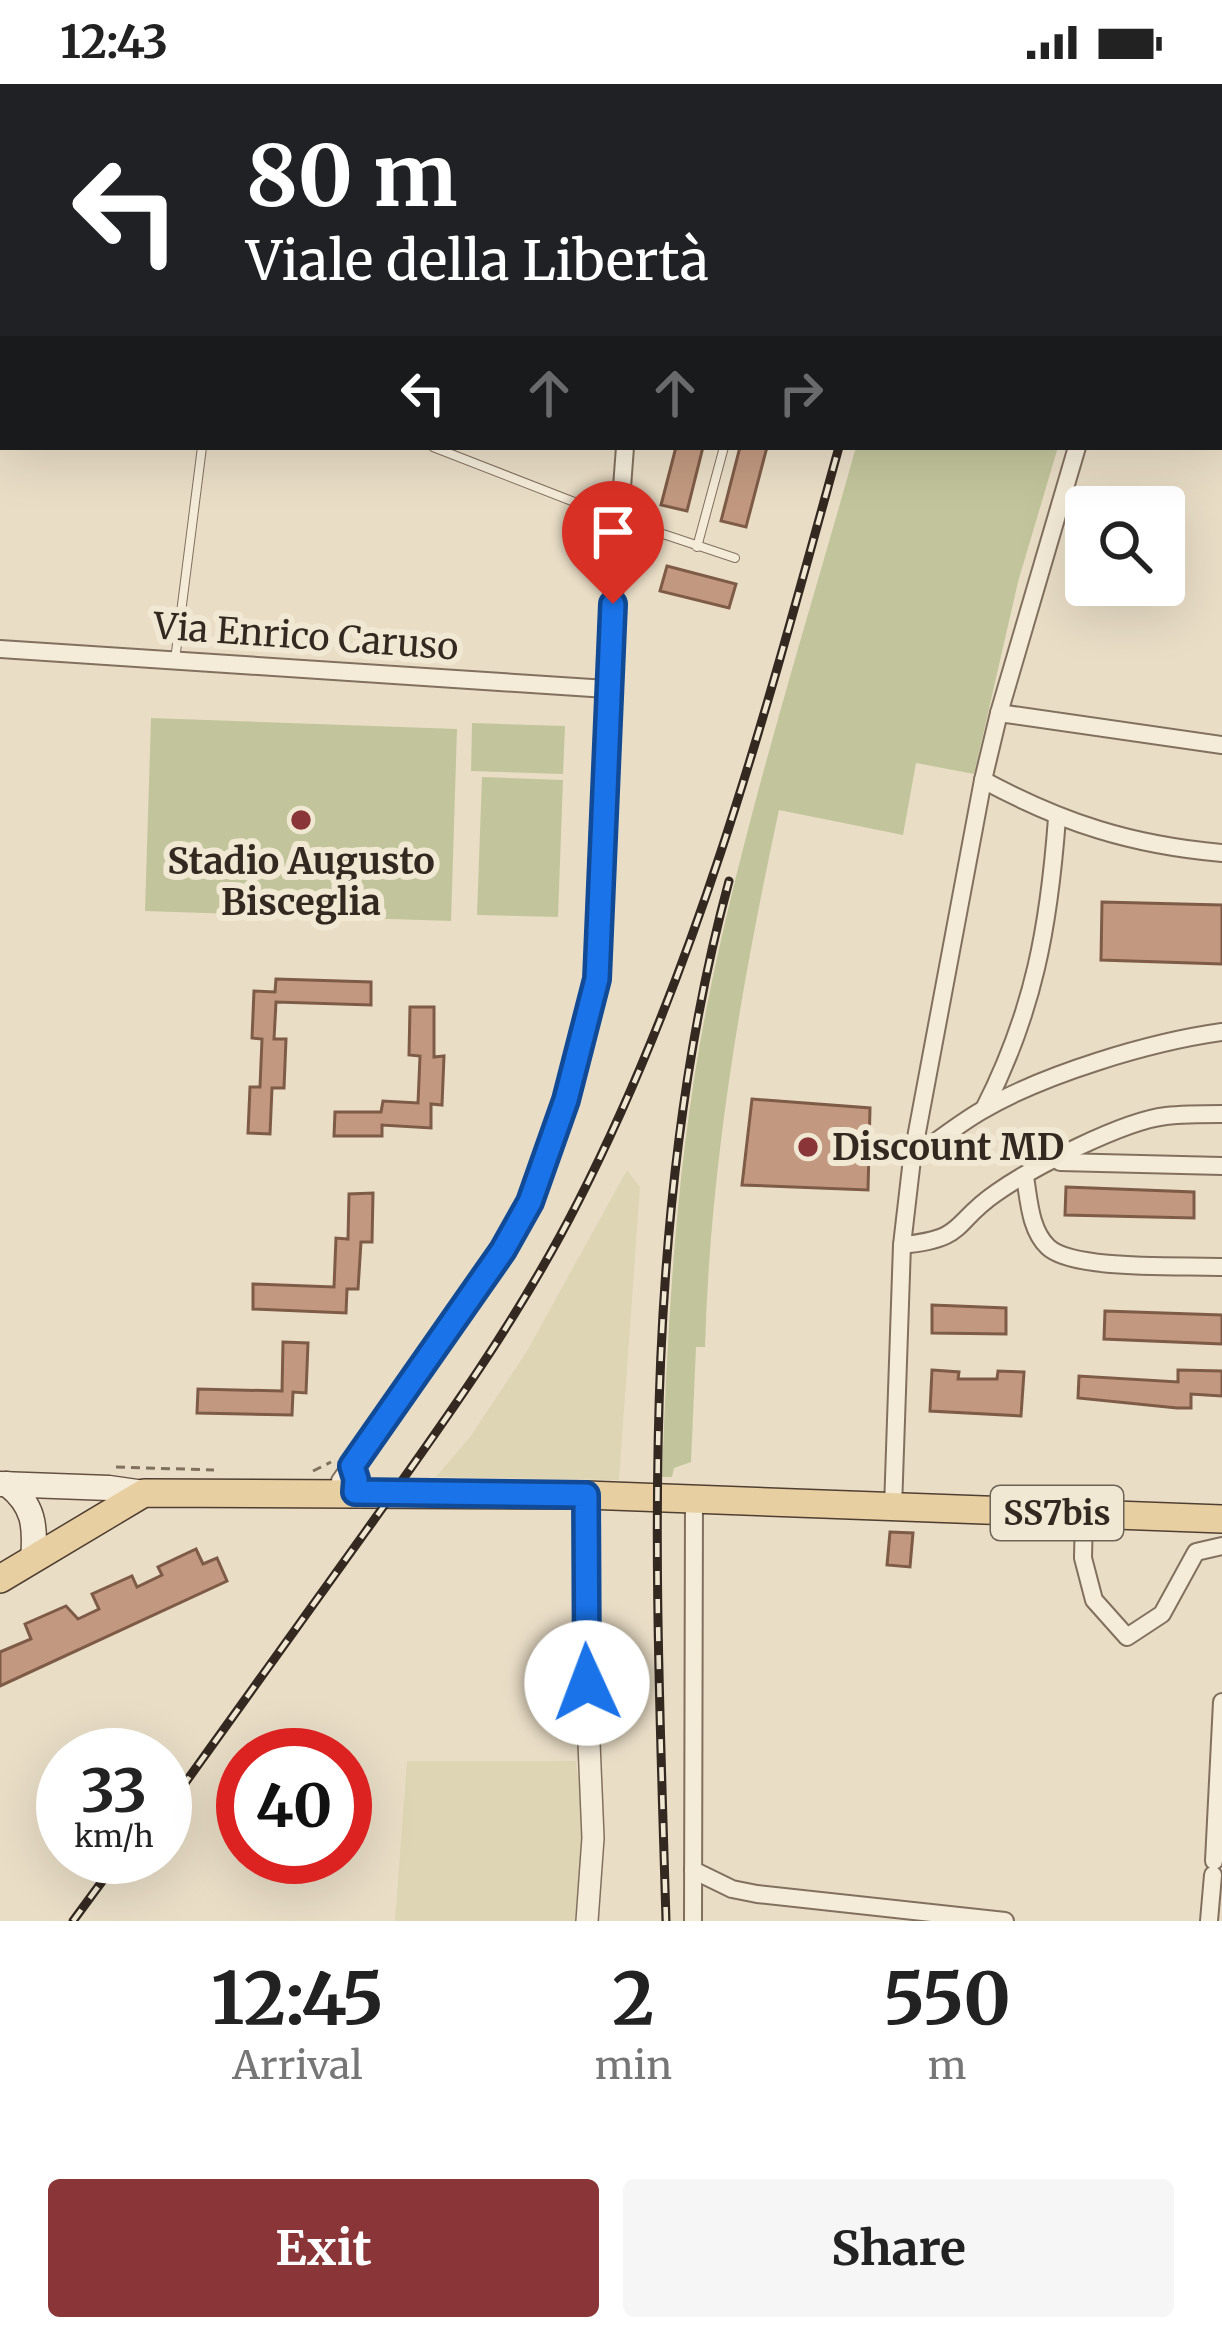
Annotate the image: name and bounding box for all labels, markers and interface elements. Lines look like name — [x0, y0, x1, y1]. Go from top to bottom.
text: 12:43 — [60, 14, 168, 70]
text: 80 m — [246, 123, 458, 229]
icon: left — [48, 132, 204, 288]
text: Viale della Libertà — [246, 227, 709, 295]
icon: left — [390, 360, 456, 426]
icon: ahead — [516, 360, 582, 426]
icon: ahead — [642, 360, 708, 426]
icon: right — [768, 360, 834, 426]
pin — [562, 481, 664, 604]
map controls — [1065, 486, 1185, 606]
button: search — [1065, 486, 1185, 606]
icon: arrive — [580, 499, 646, 565]
street label: Via Enrico Caruso — [151, 603, 460, 670]
marker: Stadio Augusto Bisceglia — [288, 807, 314, 833]
place label: Stadio Augusto Bisceglia — [167, 839, 435, 925]
place label: Discount MD — [832, 1125, 1064, 1170]
marker: Discount MD — [795, 1134, 821, 1160]
road number: SS7bis — [991, 1486, 1123, 1540]
position arrow — [524, 1620, 650, 1746]
speed limit sign: 40 — [216, 1728, 372, 1884]
text: 33 — [81, 1753, 147, 1828]
text: km/h — [74, 1817, 154, 1855]
text: 12:45 — [211, 1953, 384, 2044]
text: 2 — [612, 1953, 655, 2044]
text: 550 — [883, 1953, 1011, 2044]
text: Arrival — [232, 2041, 363, 2090]
text: min — [595, 2041, 672, 2090]
text: m — [928, 2041, 966, 2090]
button: Exit — [48, 2179, 599, 2317]
button: Share — [623, 2179, 1174, 2317]

